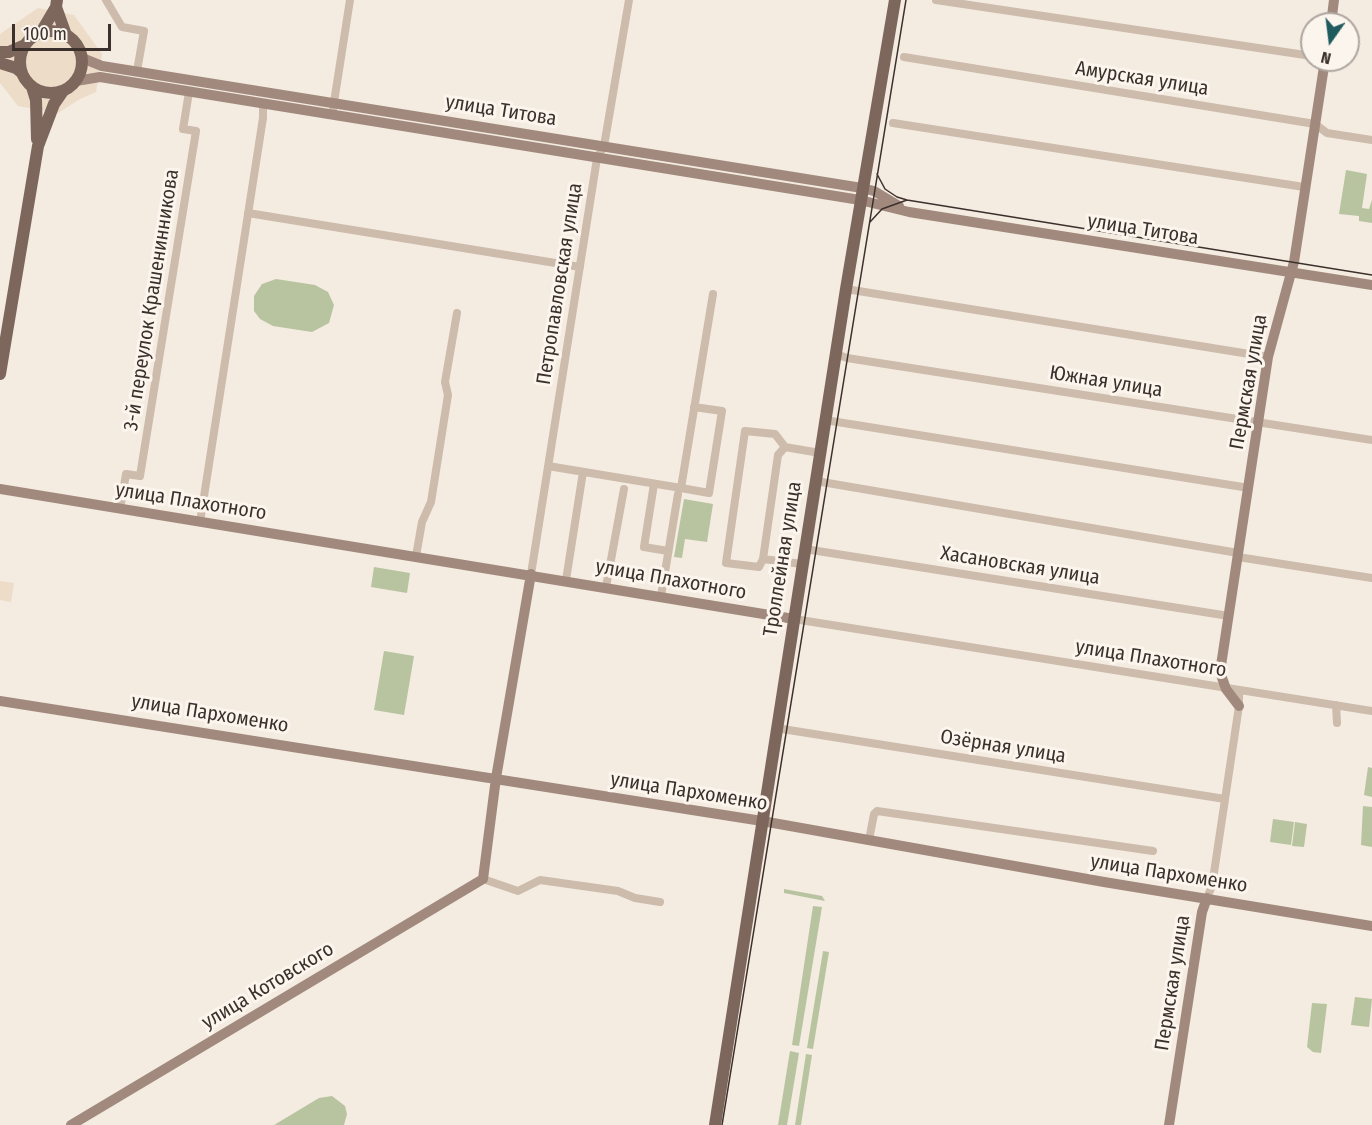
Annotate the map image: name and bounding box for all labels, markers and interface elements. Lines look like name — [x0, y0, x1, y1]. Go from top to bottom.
scale bar — [15, 12, 114, 50]
north arrow — [1300, 12, 1360, 72]
text: 100 m — [23, 23, 67, 45]
text: N — [1319, 48, 1333, 68]
street label: Амурская улица — [1074, 57, 1210, 101]
street label: улица Титова — [444, 90, 558, 132]
street label: 3-й переулок Крашенинникова — [119, 168, 185, 432]
street label: Петропавловская улица — [532, 181, 588, 387]
street label: улица Титова — [1086, 209, 1200, 251]
street label: Пермская улица — [1225, 313, 1273, 451]
street label: Южная улица — [1048, 361, 1164, 403]
street label: улица Плахотного — [114, 478, 268, 526]
street label: Троллейная улица — [759, 480, 807, 638]
street label: Хасановская улица — [939, 542, 1101, 590]
street label: улица Плахотного — [594, 555, 748, 605]
street label: улица Плахотного — [1074, 635, 1228, 683]
street label: улица Пархоменко — [130, 690, 290, 738]
street label: Озёрная улица — [938, 725, 1068, 769]
street label: улица Пархоменко — [609, 768, 769, 816]
street label: улица Пархоменко — [1089, 850, 1249, 898]
street label: Пермская улица — [1150, 914, 1196, 1052]
street label: улица Котовского — [198, 937, 338, 1035]

